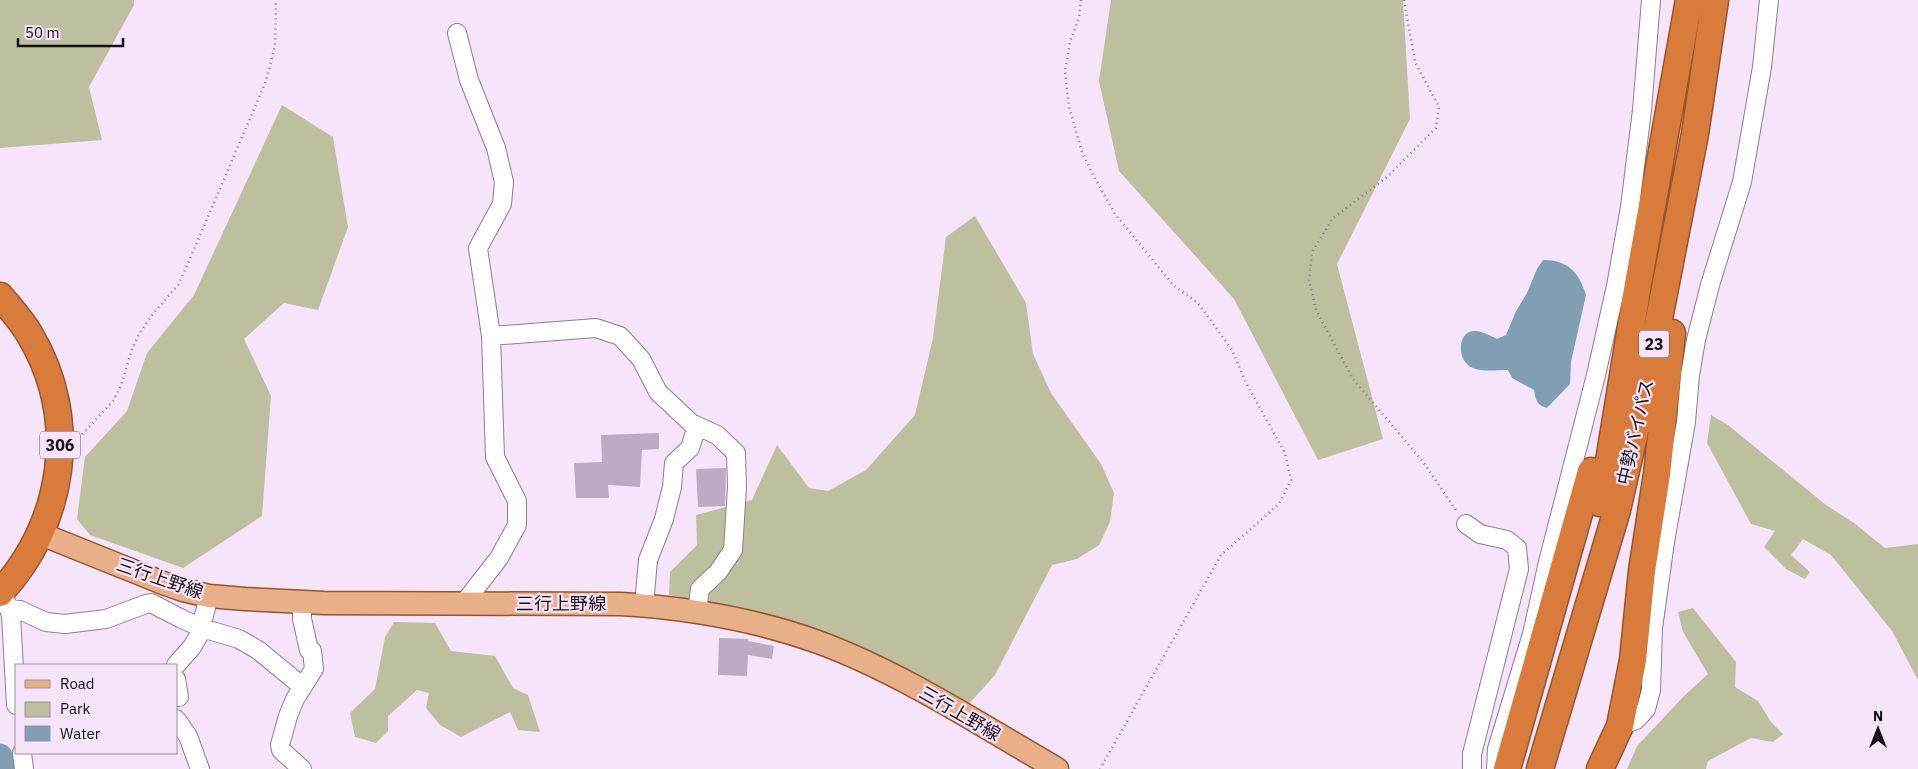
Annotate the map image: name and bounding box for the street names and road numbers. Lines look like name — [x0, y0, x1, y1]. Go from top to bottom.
road number: 23 — [1639, 330, 1669, 358]
street label: 中勢バイパス — [1612, 377, 1658, 487]
road number: 306 — [40, 432, 80, 458]
street label: 三行上野線 — [114, 552, 206, 604]
street label: 三行上野線 — [516, 592, 606, 615]
street label: 三行上野線 — [915, 681, 1005, 745]

